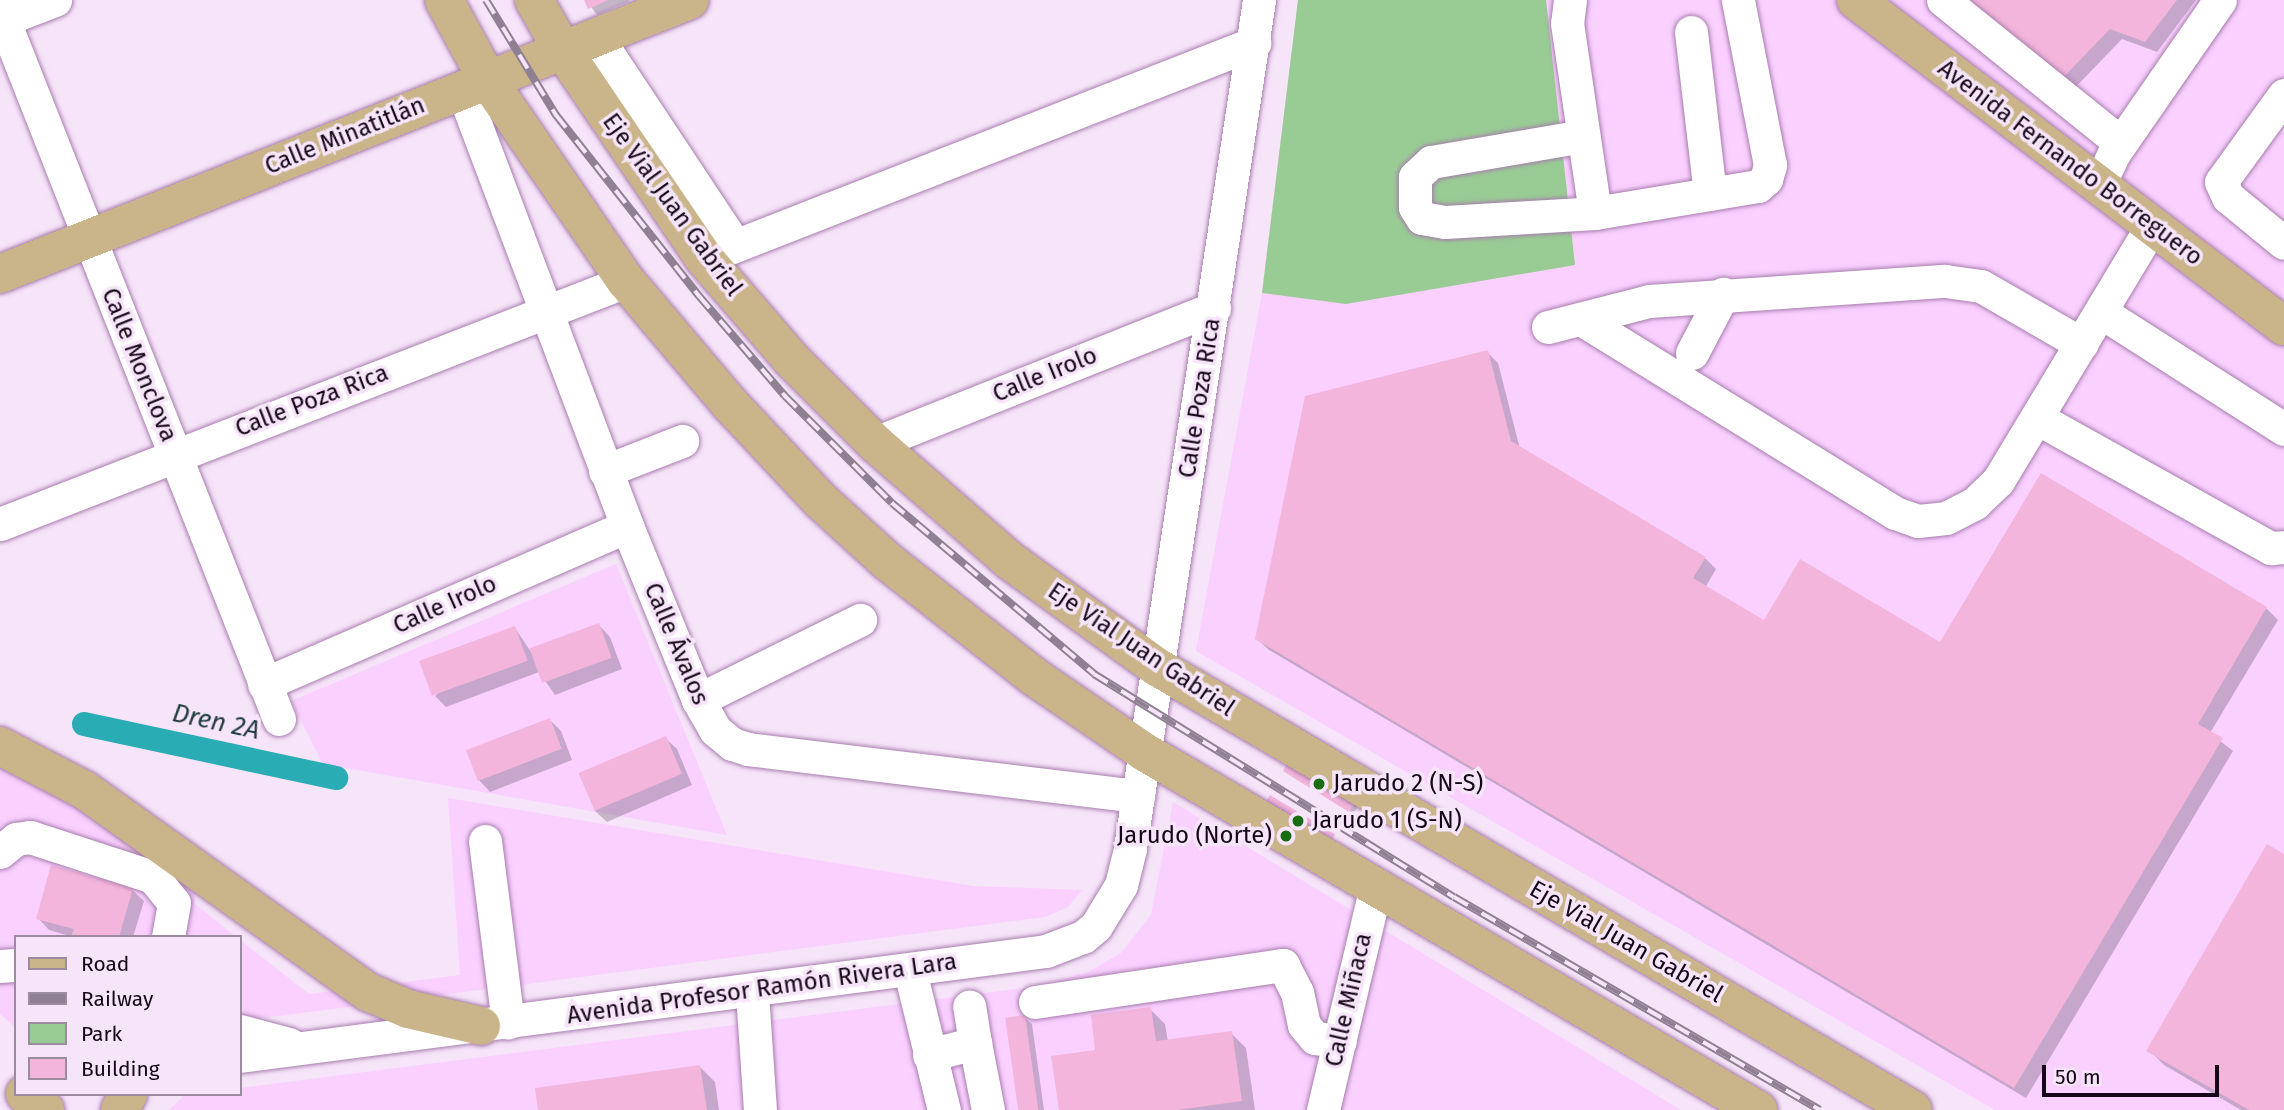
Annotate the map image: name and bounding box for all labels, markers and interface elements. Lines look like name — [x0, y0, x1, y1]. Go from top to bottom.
street label: Avenida Fernando Borreguero — [1932, 54, 2208, 272]
street label: Calle Minatitlán — [261, 91, 429, 181]
street label: Eje Vial Juan Gabriel — [596, 108, 748, 302]
street label: Calle Monclova — [95, 284, 183, 446]
street label: Calle Poza Rica — [1173, 316, 1227, 480]
street label: Calle Irolo — [989, 341, 1101, 409]
street label: Calle Poza Rica — [231, 359, 393, 443]
street label: Calle Irolo — [389, 569, 501, 641]
street label: Eje Vial Juan Gabriel — [1042, 577, 1240, 723]
street label: Calle Ávalos — [637, 579, 715, 709]
water label: Dren 2A — [169, 698, 263, 746]
place label: Jarudo 2 (N-S) — [1333, 770, 1483, 798]
marker: Jarudo 2 (N-S) — [1311, 776, 1327, 792]
place label: Jarudo 1 (S-N) — [1312, 807, 1462, 835]
marker: Jarudo 1 (S-N) — [1290, 813, 1306, 829]
place label: Jarudo (Norte) — [1117, 822, 1272, 850]
marker: Jarudo (Norte) — [1278, 828, 1294, 844]
street label: Eje Vial Juan Gabriel — [1524, 875, 1728, 1009]
street label: Calle Miñaca — [1320, 930, 1378, 1070]
legend — [14, 935, 242, 1096]
street label: Avenida Profesor Ramón Rivera Lara — [565, 947, 959, 1031]
text: Road — [81, 951, 129, 977]
text: Railway — [81, 986, 153, 1012]
text: Park — [81, 1021, 122, 1047]
scale bar — [2046, 1050, 2223, 1094]
text: Building — [81, 1056, 160, 1082]
text: 50 m — [2055, 1064, 2101, 1090]

